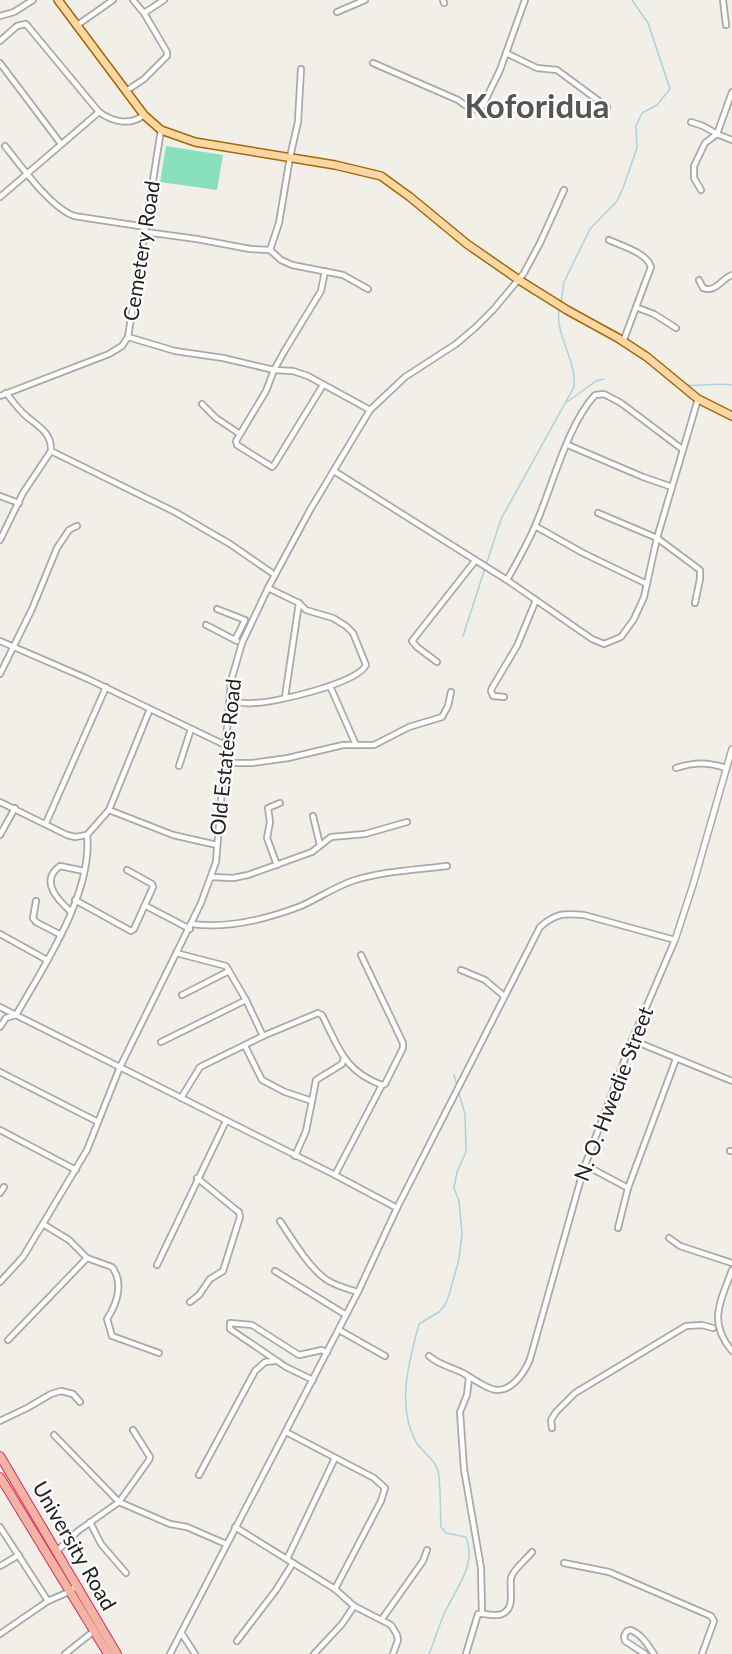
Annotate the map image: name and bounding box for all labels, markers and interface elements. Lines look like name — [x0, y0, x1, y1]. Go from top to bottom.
district label: Koforidua — [464, 85, 610, 125]
street label: Cemetery Road — [117, 179, 164, 323]
street label: Old Estates Road — [204, 677, 245, 836]
street label: N. O. Hwedie Street — [568, 1002, 658, 1184]
street label: University Road — [28, 1476, 122, 1614]

